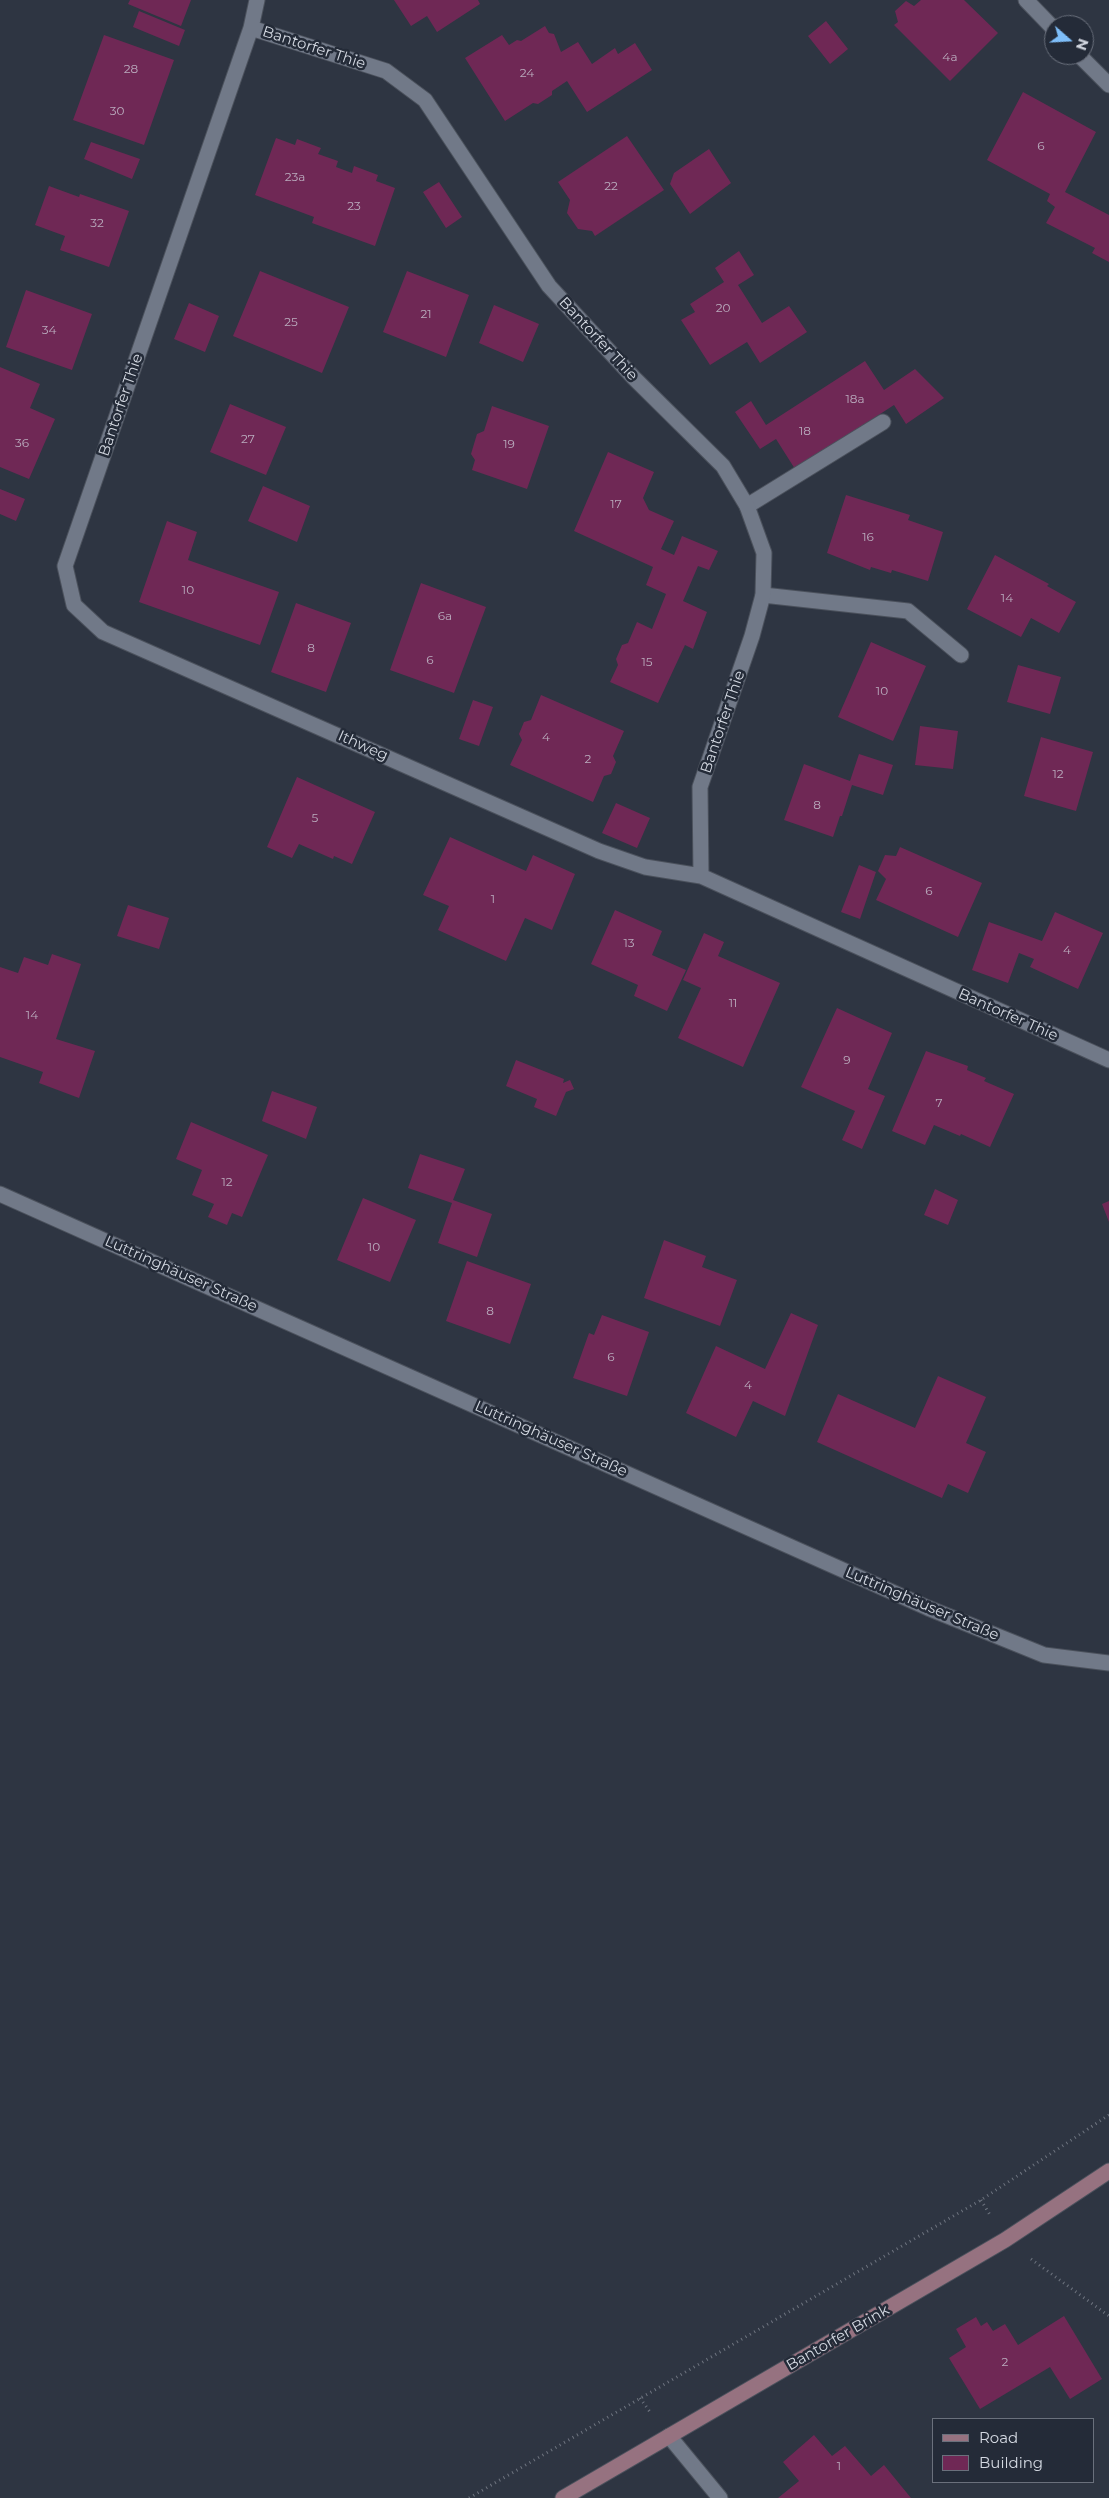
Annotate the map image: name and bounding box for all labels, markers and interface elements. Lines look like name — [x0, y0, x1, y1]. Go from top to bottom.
north arrow — [1044, 15, 1094, 65]
street label: Bantorfer Thie — [260, 23, 368, 73]
text: N — [1072, 36, 1093, 53]
house number: 4a — [942, 50, 958, 64]
house number: 28 — [124, 62, 138, 76]
house number: 24 — [520, 66, 534, 80]
house number: 30 — [110, 104, 124, 118]
house number: 6 — [1037, 139, 1045, 153]
house number: 23a — [285, 170, 305, 184]
house number: 22 — [604, 179, 618, 193]
house number: 23 — [347, 199, 361, 213]
house number: 32 — [90, 216, 104, 230]
street label: Bantorfer Thie — [555, 294, 641, 384]
house number: 20 — [716, 301, 730, 315]
house number: 21 — [420, 307, 432, 321]
house number: 25 — [284, 315, 298, 329]
house number: 34 — [42, 323, 56, 337]
street label: Bantorfer Thie — [95, 351, 147, 459]
house number: 18a — [845, 392, 865, 406]
house number: 18 — [799, 424, 811, 438]
house number: 27 — [241, 432, 255, 446]
house number: 36 — [15, 436, 29, 450]
house number: 19 — [503, 437, 515, 451]
house number: 17 — [610, 497, 622, 511]
house number: 16 — [862, 530, 874, 544]
house number: 10 — [182, 583, 194, 597]
house number: 14 — [1001, 591, 1013, 605]
house number: 6a — [438, 609, 452, 623]
house number: 8 — [307, 641, 315, 655]
house number: 6 — [426, 653, 434, 667]
house number: 15 — [641, 655, 653, 669]
street label: Bantorfer Thie — [697, 668, 749, 776]
house number: 10 — [876, 684, 888, 698]
street label: Ithweg — [335, 727, 391, 765]
house number: 4 — [542, 730, 550, 744]
house number: 2 — [585, 752, 591, 766]
house number: 12 — [1052, 767, 1064, 781]
house number: 8 — [813, 798, 821, 812]
house number: 5 — [312, 811, 318, 825]
house number: 6 — [925, 884, 933, 898]
house number: 1 — [491, 892, 495, 906]
house number: 13 — [623, 936, 635, 950]
house number: 4 — [1063, 943, 1071, 957]
street label: Bantorfer Thie — [955, 985, 1061, 1045]
house number: 11 — [729, 996, 737, 1010]
house number: 14 — [26, 1008, 38, 1022]
house number: 9 — [843, 1053, 851, 1067]
house number: 7 — [935, 1096, 943, 1110]
house number: 12 — [221, 1175, 233, 1189]
street label: Luttringhäuser Straße — [102, 1232, 260, 1316]
house number: 10 — [368, 1240, 380, 1254]
house number: 8 — [486, 1304, 494, 1318]
house number: 6 — [607, 1350, 615, 1364]
house number: 4 — [744, 1378, 752, 1392]
street label: Luttringhäuser Straße — [472, 1397, 630, 1481]
street label: Luttringhäuser Straße — [842, 1563, 1002, 1645]
street label: Bantorfer Brink — [783, 2301, 893, 2375]
house number: 2 — [1002, 2355, 1008, 2369]
legend — [932, 2418, 1094, 2483]
text: Road — [979, 2428, 1018, 2447]
text: Building — [979, 2453, 1043, 2472]
house number: 1 — [837, 2459, 841, 2473]

